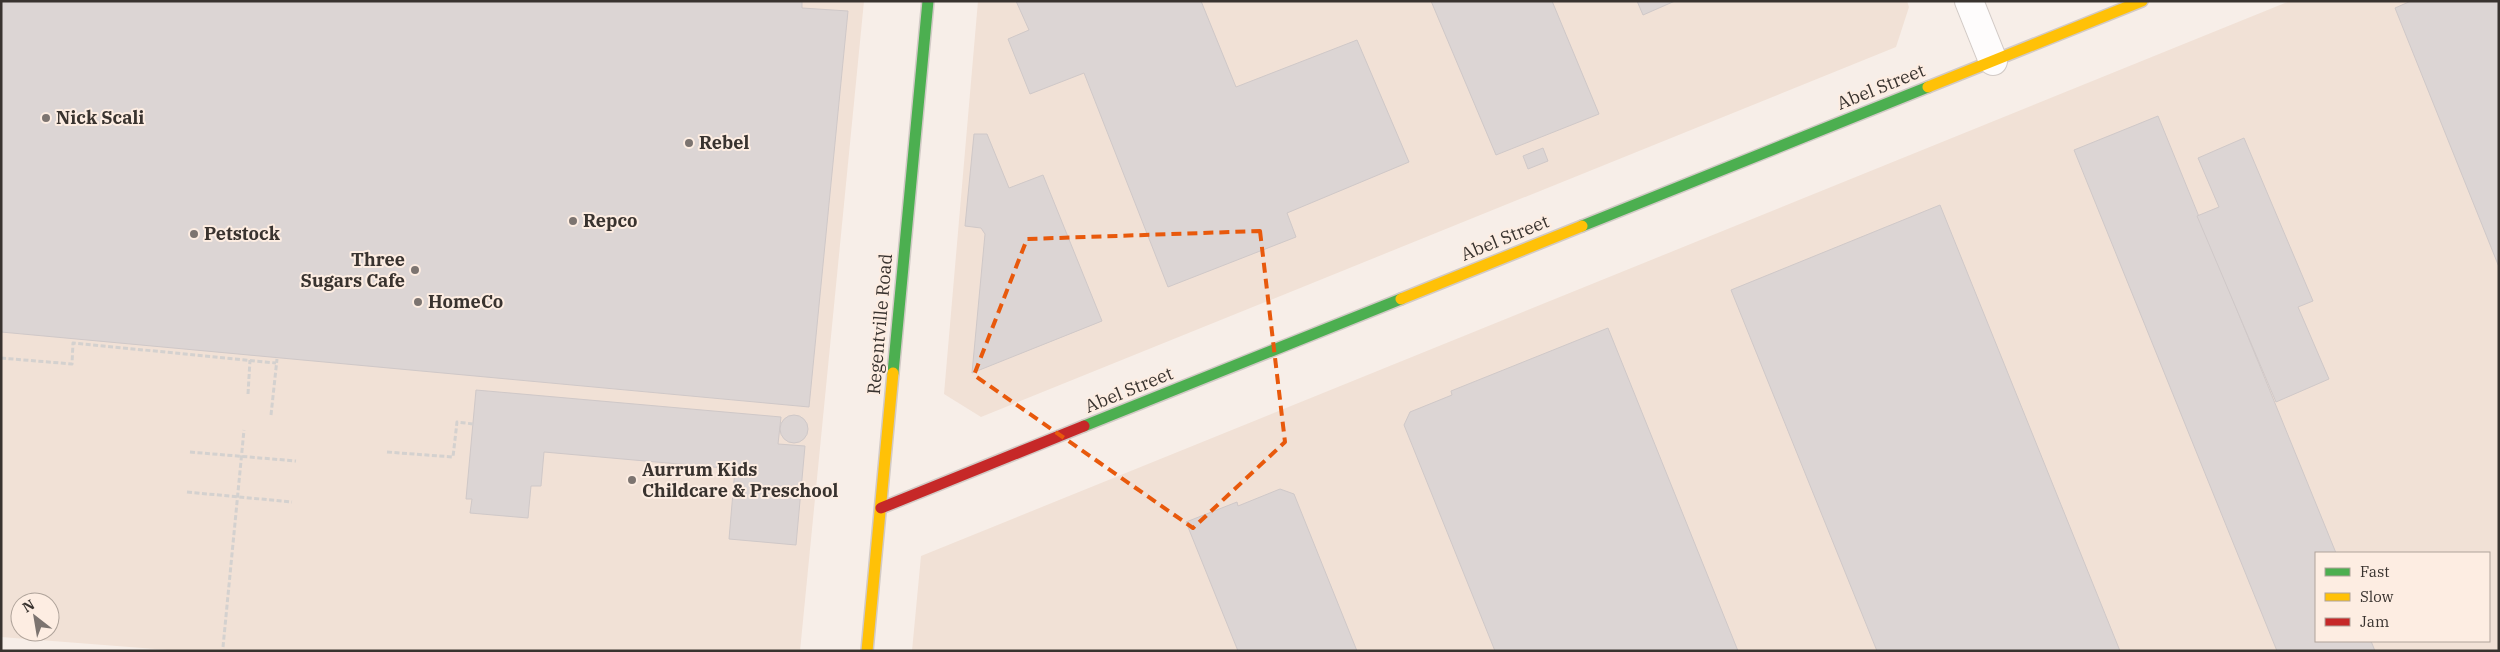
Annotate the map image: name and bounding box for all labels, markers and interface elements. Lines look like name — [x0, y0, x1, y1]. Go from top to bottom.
street label: Abel Street — [1833, 58, 1928, 115]
place label: Nick Scali — [56, 106, 144, 129]
marker: Nick Scali — [40, 112, 52, 124]
place label: Rebel — [699, 131, 750, 154]
marker: Rebel — [683, 137, 695, 149]
place label: Repco — [583, 209, 637, 232]
street label: Abel Street — [1457, 209, 1552, 266]
marker: Repco — [567, 215, 579, 227]
place label: Petstock — [204, 222, 281, 245]
marker: Petstock — [188, 228, 200, 240]
place label: Three Sugars Cafe — [301, 248, 405, 292]
street label: Regentville Road — [862, 252, 897, 395]
marker: Three Sugars Cafe — [409, 264, 421, 276]
place label: HomeCo — [428, 290, 503, 313]
marker: HomeCo — [412, 296, 424, 308]
street label: Abel Street — [1081, 361, 1176, 418]
place label: Aurrum Kids Childcare & Preschool — [642, 458, 838, 502]
marker: Aurrum Kids Childcare & Preschool — [626, 474, 638, 486]
legend — [2315, 552, 2490, 642]
text: Fast — [2360, 562, 2390, 581]
text: Slow — [2360, 587, 2394, 606]
north arrow — [10, 592, 60, 642]
text: N — [19, 595, 38, 616]
text: Jam — [2360, 612, 2389, 631]

